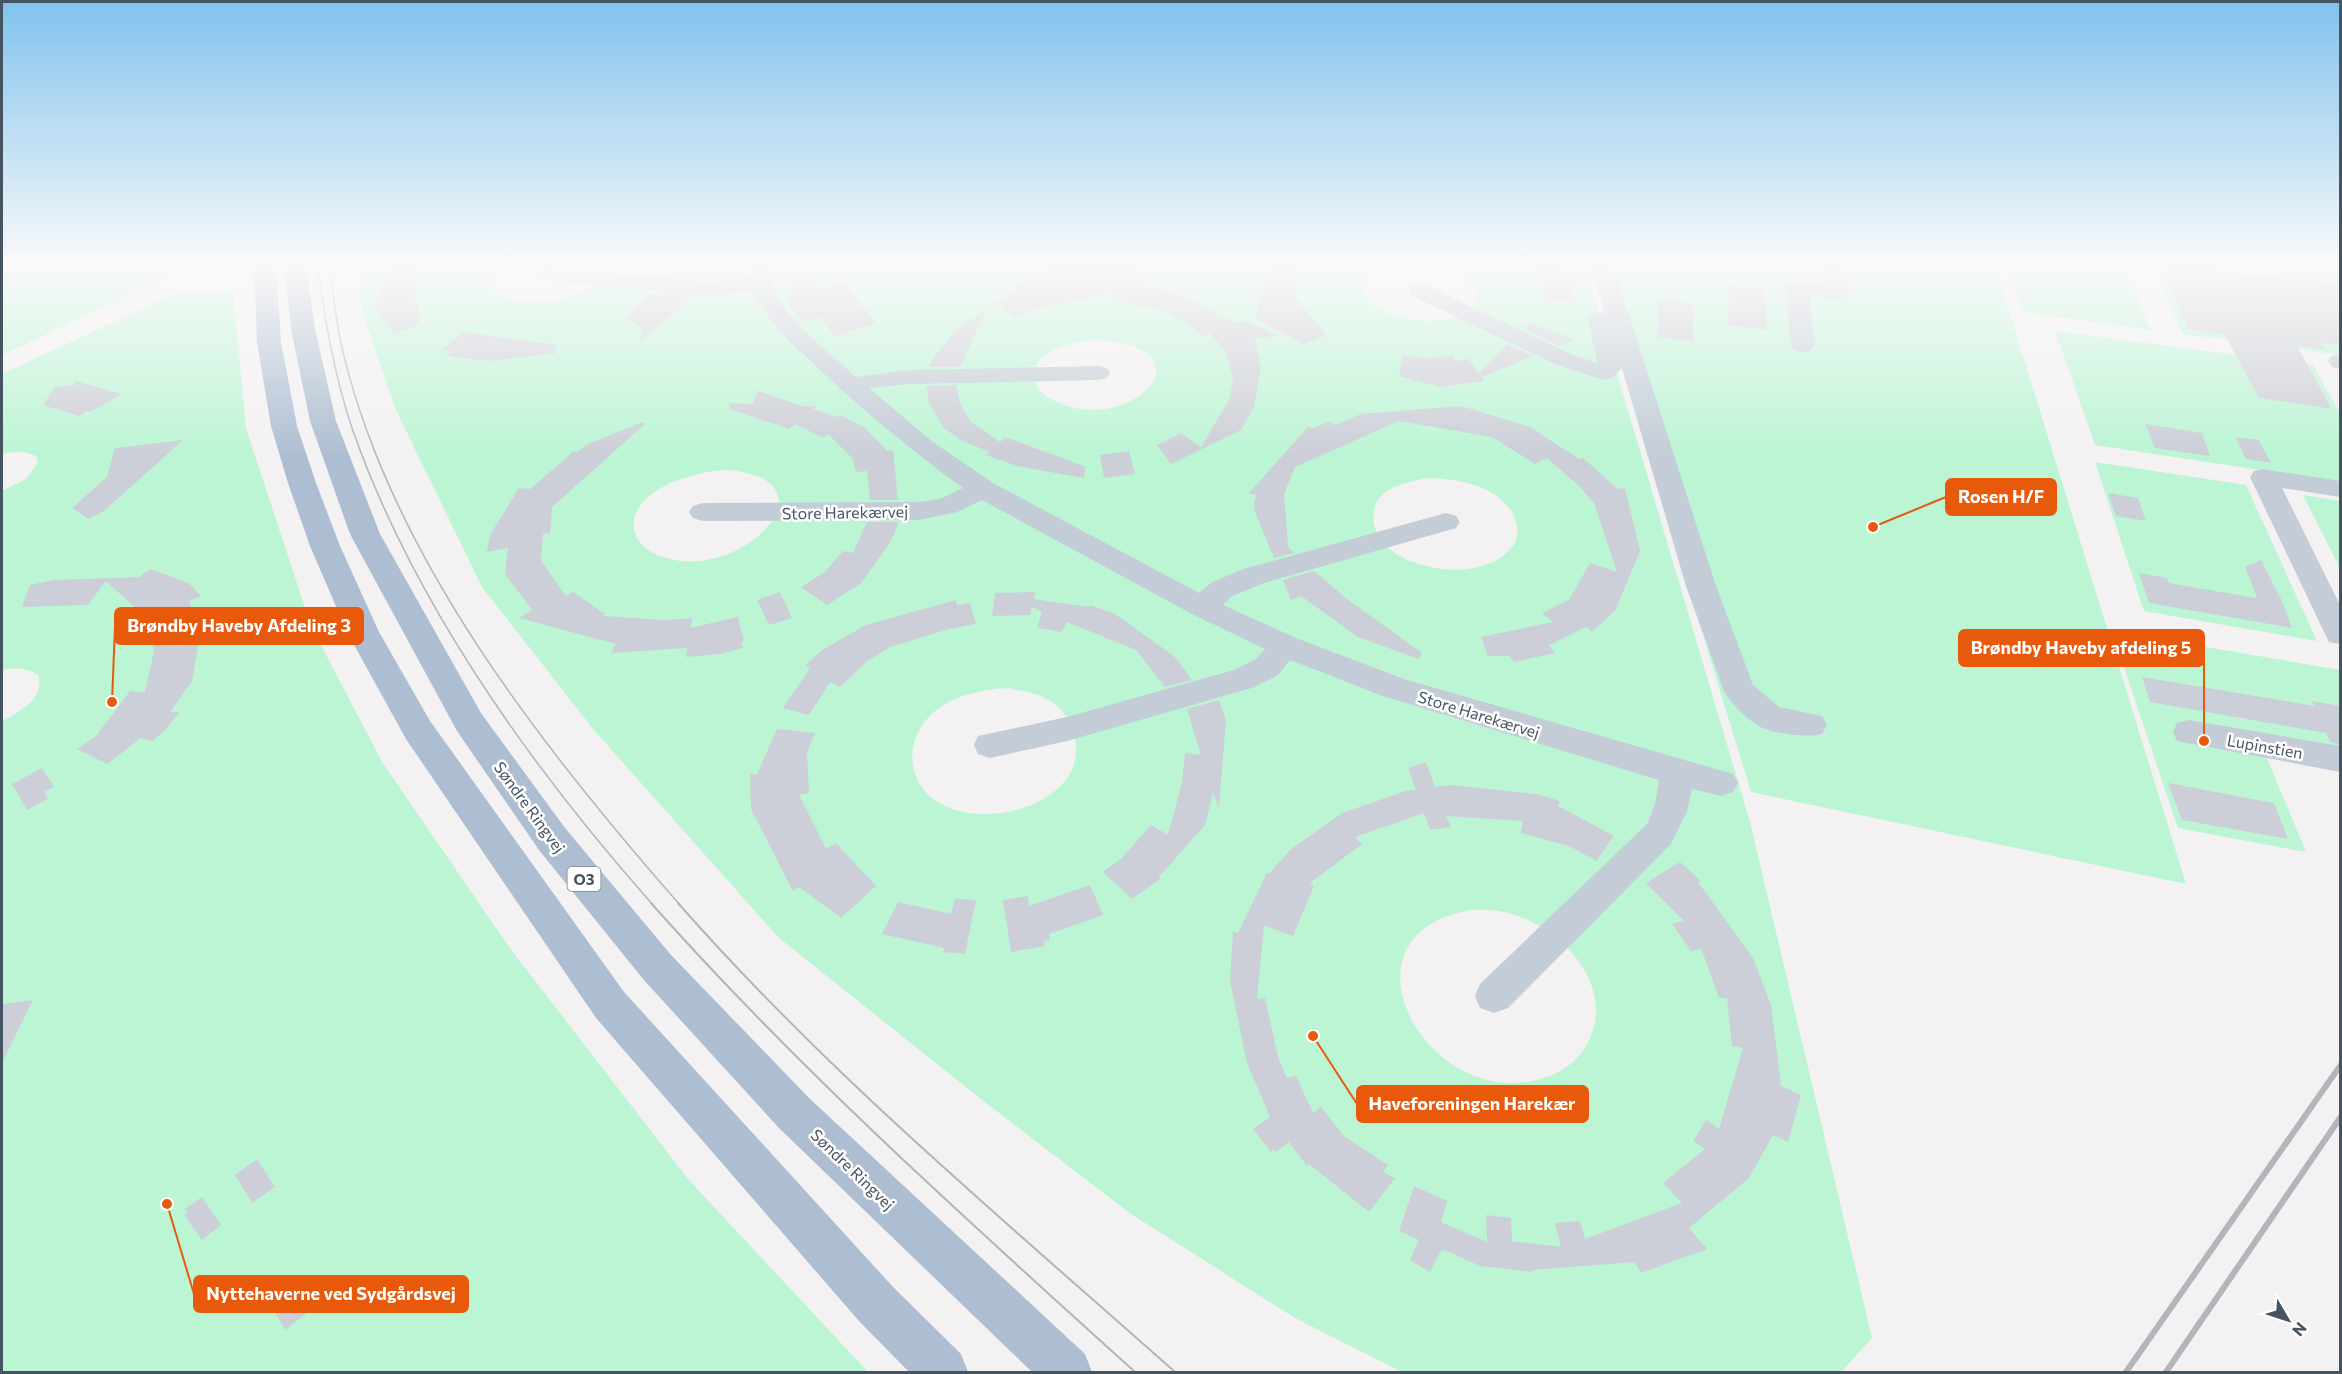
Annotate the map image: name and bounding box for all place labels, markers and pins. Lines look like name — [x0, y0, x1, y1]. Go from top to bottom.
callout: Rosen H/F — [1946, 479, 2056, 515]
callout: Brøndby Haveby Afdeling 3 — [115, 608, 363, 644]
callout: Brøndby Haveby afdeling 5 — [1959, 630, 2204, 666]
callout: Haveforeningen Harekær — [1357, 1086, 1588, 1122]
callout: Nyttehaverne ved Sydgårdsvej — [194, 1276, 468, 1312]

